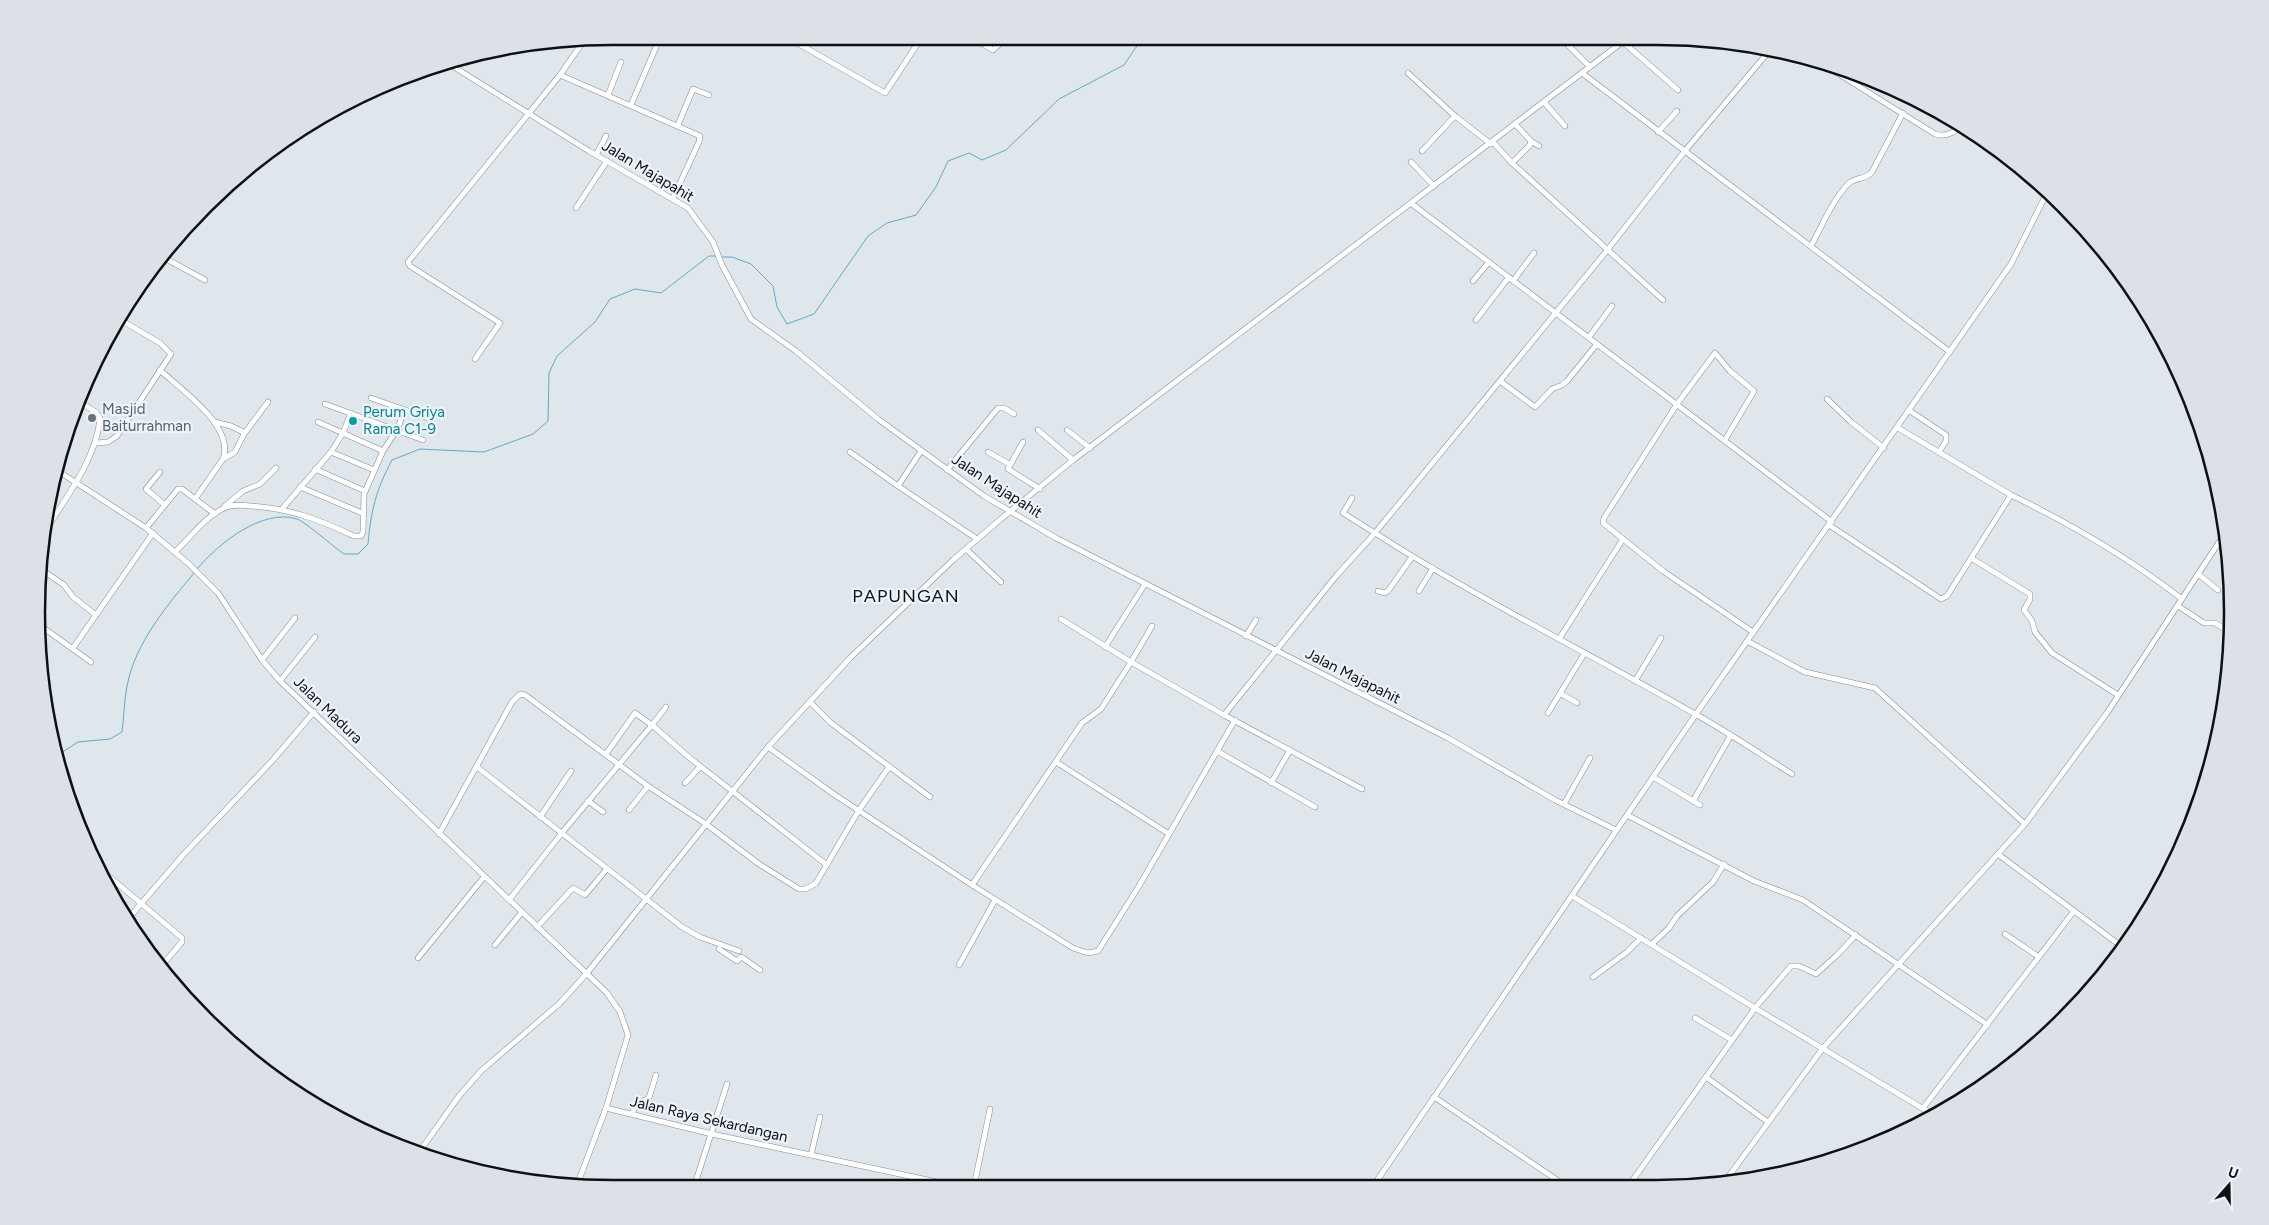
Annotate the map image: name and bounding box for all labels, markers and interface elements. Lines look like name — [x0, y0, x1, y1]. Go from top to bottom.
street label: Jalan Majapahit — [599, 136, 698, 206]
place label: Masjid Baiturrahman — [102, 400, 191, 435]
place label: Perum Griya Rama C1-9 — [363, 403, 445, 438]
marker: Masjid Baiturrahman — [86, 412, 98, 424]
marker: Perum Griya Rama C1-9 — [347, 415, 359, 427]
street label: Jalan Majapahit — [948, 450, 1046, 522]
district label: PAPUNGAN — [852, 585, 960, 607]
street label: Jalan Majapahit — [1302, 644, 1404, 708]
street label: Jalan Madura — [290, 673, 366, 747]
street label: Jalan Raya Sekardangan — [628, 1092, 790, 1146]
north arrow — [2204, 1160, 2254, 1210]
text: U — [2226, 1164, 2241, 1183]

